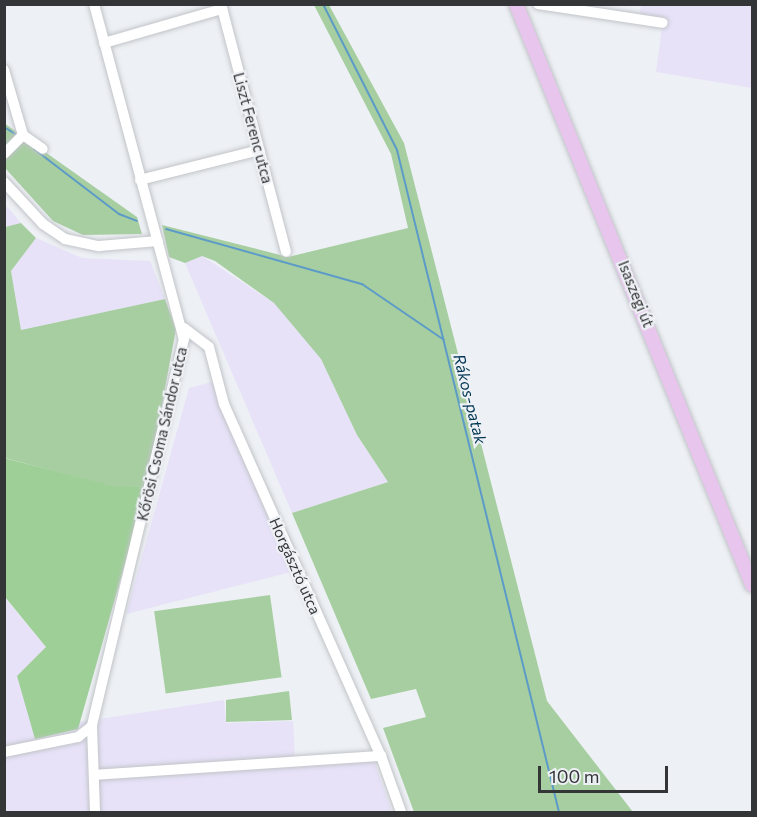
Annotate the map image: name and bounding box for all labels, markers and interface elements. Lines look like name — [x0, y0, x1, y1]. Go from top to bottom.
street label: Liszt Ferenc utca — [230, 71, 276, 185]
street label: Isaszegi út — [614, 258, 658, 330]
street label: Kőrösi Csoma Sándor utca — [133, 345, 191, 523]
water label: Rákos-patak — [450, 352, 490, 446]
street label: Horgásztó utca — [266, 515, 324, 617]
scale bar — [541, 754, 672, 792]
text: 100 m — [549, 765, 599, 787]

